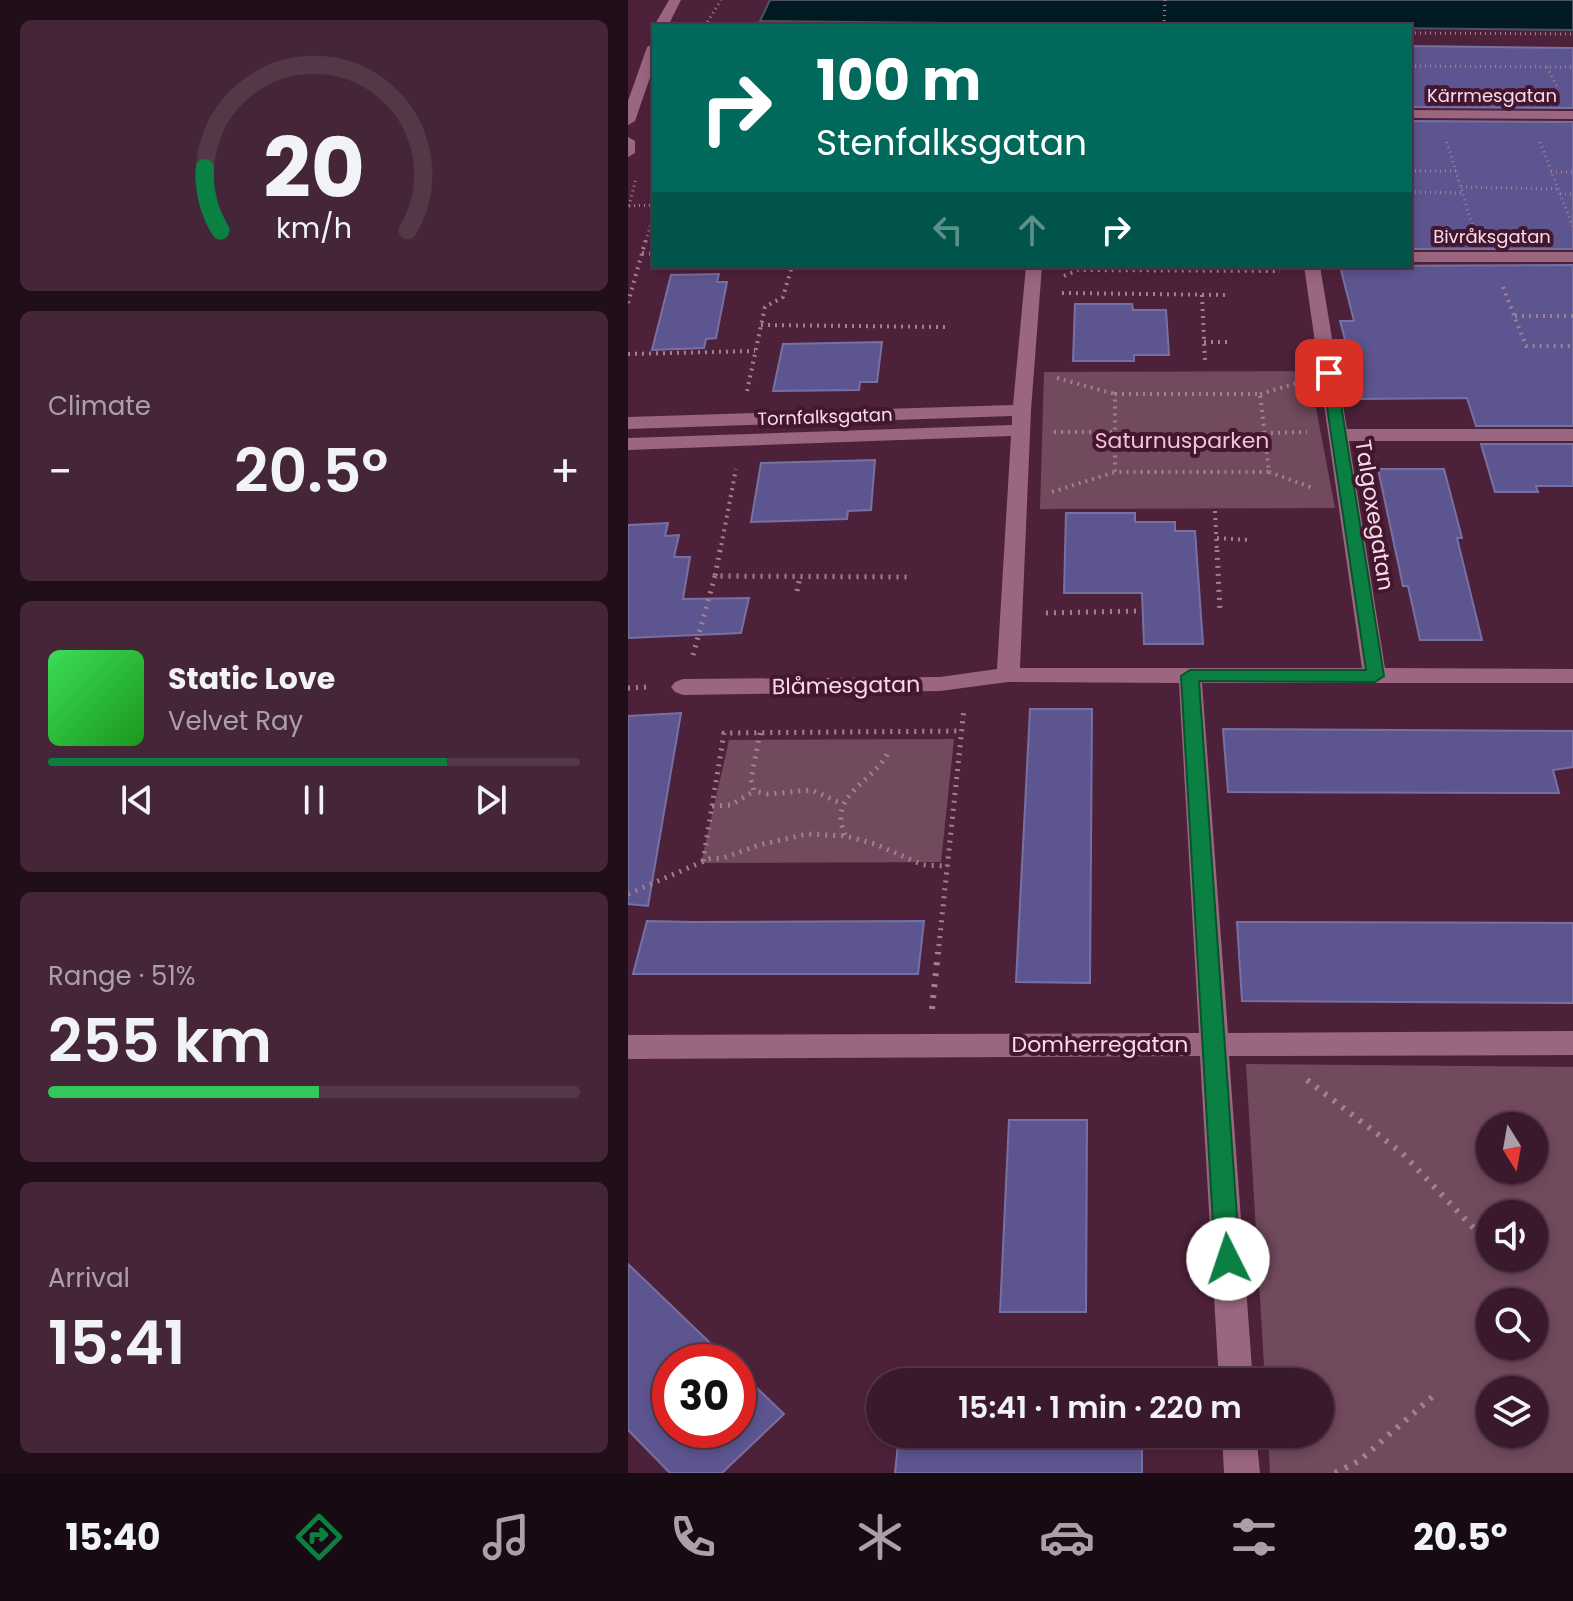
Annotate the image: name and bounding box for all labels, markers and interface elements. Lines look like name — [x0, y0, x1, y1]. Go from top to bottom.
text: 100 m — [816, 41, 981, 120]
icon: right — [684, 56, 788, 160]
street label: Kärrmesgatan — [1427, 83, 1557, 108]
text: 20 — [263, 110, 365, 226]
text: Stenfalksgatan — [816, 117, 1087, 168]
text: km/h — [276, 208, 352, 248]
icon: left — [926, 208, 970, 252]
icon: ahead — [1010, 208, 1054, 252]
icon: right — [1094, 208, 1138, 252]
street label: Bivråksgatan — [1433, 224, 1551, 249]
pin — [1295, 339, 1363, 407]
icon: arrive — [1307, 351, 1351, 395]
text: Climate — [48, 388, 151, 424]
street label: Tornfalksgatan — [757, 402, 893, 431]
park label: Saturnusparken — [1095, 425, 1269, 456]
text: 20.5° — [234, 429, 388, 513]
street label: Talgoxegatan — [1347, 438, 1402, 593]
text: − — [48, 441, 72, 502]
text: + — [550, 441, 580, 502]
text: Static Love — [168, 657, 335, 700]
street label: Blåmesgatan — [772, 669, 920, 702]
text: Velvet Ray — [168, 703, 303, 739]
icon: previous — [115, 778, 159, 822]
icon: pause — [292, 778, 336, 822]
icon: next — [469, 778, 513, 822]
text: Range · 51% — [48, 958, 196, 994]
text: 255 km — [48, 999, 272, 1083]
street label: Domherregatan — [1012, 1029, 1188, 1060]
north arrow — [1476, 1112, 1548, 1184]
map controls — [1476, 1112, 1548, 1448]
button: sound — [1476, 1200, 1548, 1272]
position arrow — [1186, 1217, 1270, 1301]
text: Arrival — [48, 1260, 130, 1296]
button: search — [1476, 1288, 1548, 1360]
text: 15:41 — [48, 1301, 186, 1385]
speed limit sign: 30 — [652, 1344, 756, 1448]
button: layers — [1476, 1376, 1548, 1448]
text: 15:41 · 1 min · 220 m — [958, 1386, 1242, 1429]
icon: directions — [291, 1509, 347, 1565]
icon: music — [478, 1509, 534, 1565]
icon: phone — [665, 1509, 721, 1565]
icon: climate — [852, 1509, 908, 1565]
icon: car — [1039, 1509, 1095, 1565]
icon: filters — [1226, 1509, 1282, 1565]
text: 15:40 — [65, 1512, 160, 1563]
text: 20.5° — [1413, 1512, 1507, 1563]

